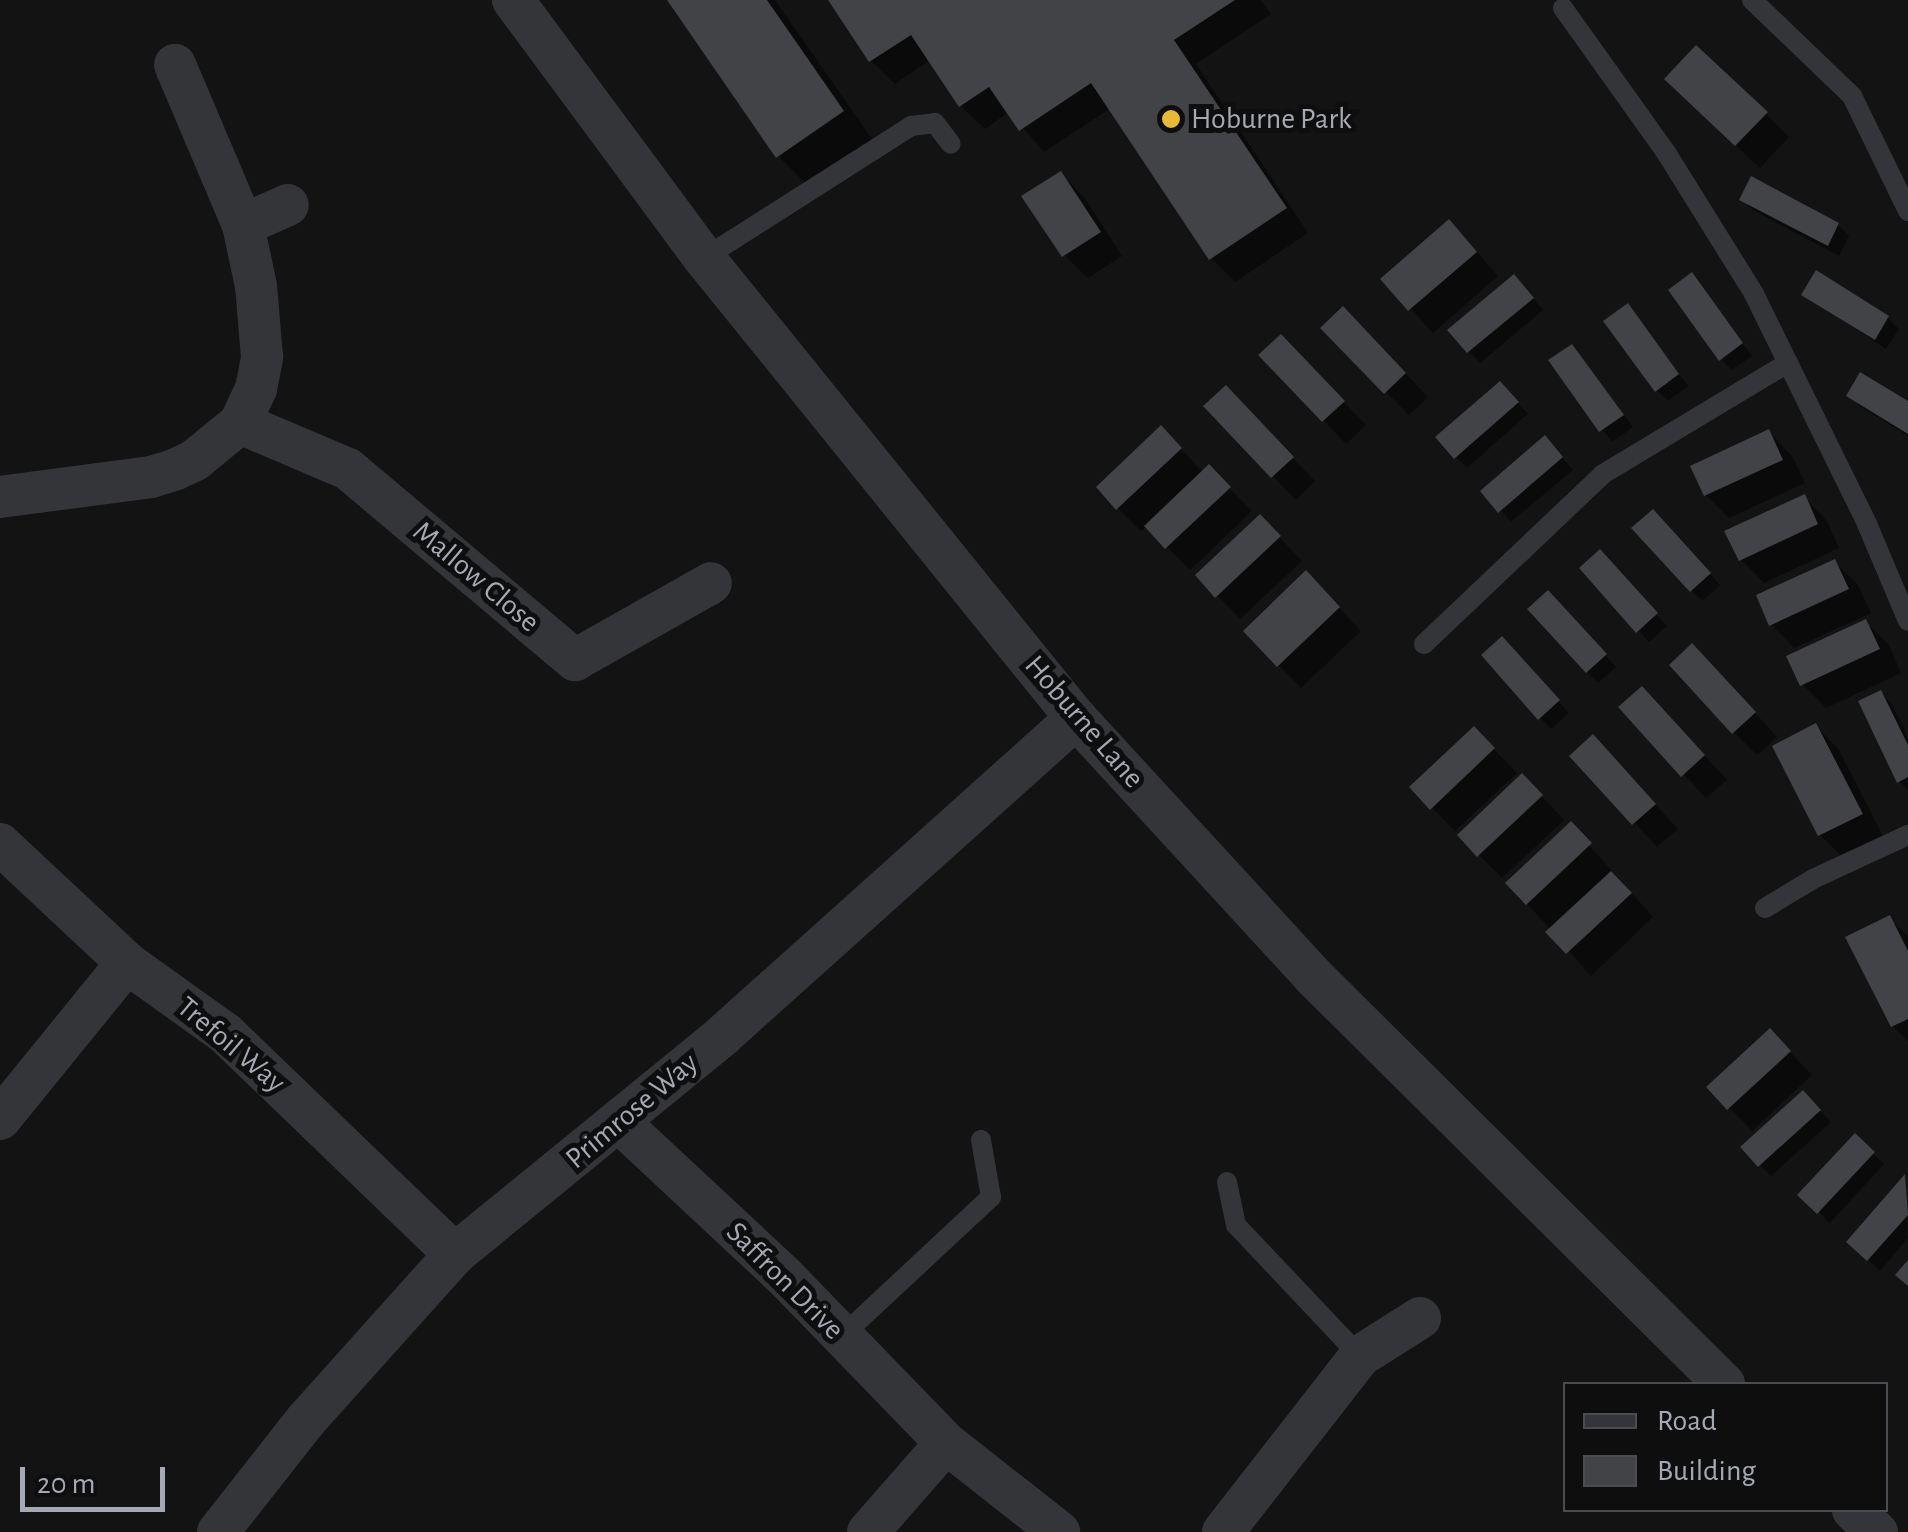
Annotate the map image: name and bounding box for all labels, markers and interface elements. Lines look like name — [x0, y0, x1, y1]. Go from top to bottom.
place label: Hoburne Park — [1191, 101, 1352, 137]
marker: Hoburne Park — [1160, 108, 1182, 130]
street label: Mallow Close — [405, 514, 547, 640]
street label: Hoburne Lane — [1016, 648, 1152, 796]
street label: Trefoil Way — [169, 989, 293, 1101]
street label: Primrose Way — [559, 1045, 705, 1177]
street label: Saffron Drive — [718, 1214, 852, 1348]
legend — [1563, 1382, 1888, 1512]
text: Road — [1657, 1406, 1717, 1436]
scale bar — [25, 1447, 170, 1509]
text: Building — [1657, 1456, 1756, 1486]
text: 20 m — [37, 1469, 95, 1499]

